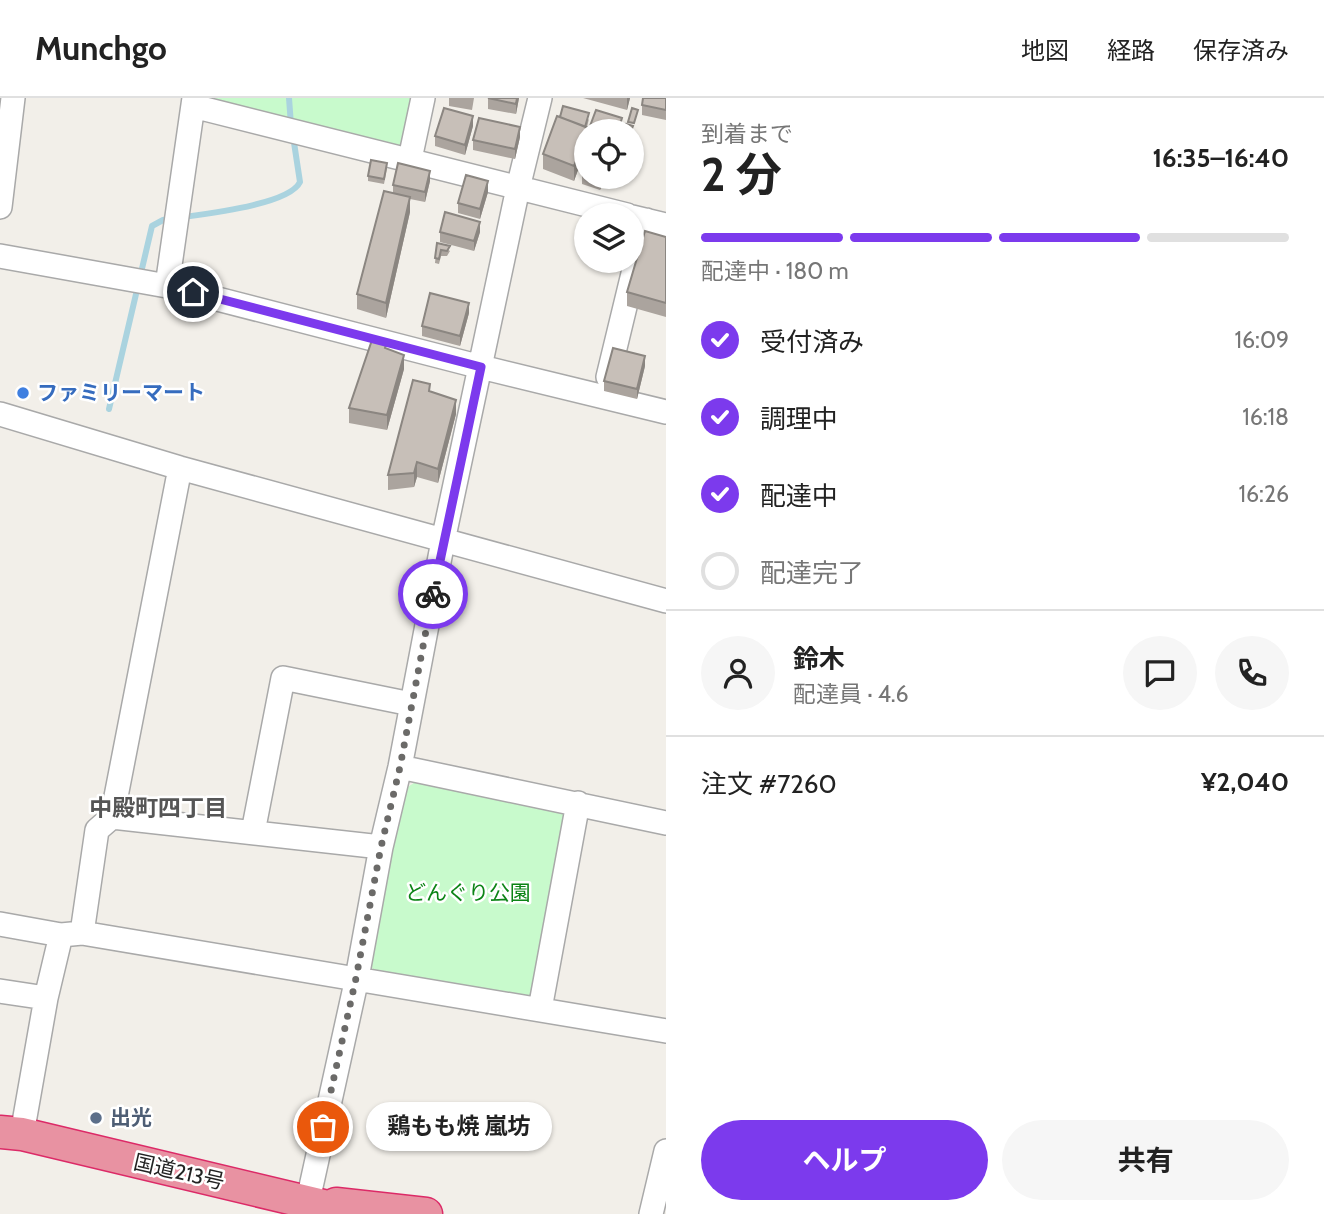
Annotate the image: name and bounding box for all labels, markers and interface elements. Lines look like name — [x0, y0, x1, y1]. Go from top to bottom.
text: Munchgo — [35, 28, 167, 68]
text: 地図 — [1021, 36, 1069, 65]
text: 経路 — [1107, 36, 1155, 65]
text: 保存済み — [1193, 36, 1289, 65]
map controls — [574, 119, 644, 273]
button: locate — [574, 119, 644, 189]
text: 到着まで — [701, 120, 793, 148]
text: 16:35–16:40 — [1153, 142, 1289, 174]
text: 2 分 — [701, 147, 782, 203]
button: layers — [574, 203, 644, 273]
text: 配達中 · 180 m — [701, 257, 849, 285]
pin — [163, 262, 223, 322]
icon: home — [174, 273, 212, 311]
icon: check — [701, 321, 739, 359]
text: 受付済み — [760, 326, 864, 358]
text: 16:09 — [1235, 326, 1289, 354]
place label: ファミリーマート — [37, 380, 205, 405]
marker: ファミリーマート — [15, 385, 31, 401]
icon: check — [701, 398, 739, 436]
text: 調理中 — [760, 403, 838, 435]
text: 16:18 — [1242, 403, 1289, 431]
icon: check — [701, 475, 739, 513]
text: 配達中 — [760, 480, 838, 512]
text: 16:26 — [1239, 480, 1289, 508]
text: 配達完了 — [760, 557, 864, 589]
courier — [398, 559, 468, 629]
icon: bike — [414, 575, 452, 613]
button: person — [701, 636, 775, 710]
button: chat — [1123, 636, 1197, 710]
button: phone — [1215, 636, 1289, 710]
text: 鈴木 — [793, 643, 845, 675]
text: 配達員 · 4.6 — [793, 680, 909, 708]
text: ¥2,040 — [1201, 766, 1289, 798]
text: 注文 #7260 — [701, 768, 837, 800]
district label: 中殿町四丁目 — [89, 794, 227, 822]
park label: どんぐり公園 — [405, 880, 531, 905]
pin — [293, 1097, 353, 1157]
callout: 鶏もも焼 嵐坊 — [365, 1102, 550, 1152]
place label: 出光 — [110, 1105, 152, 1130]
icon: bag — [304, 1108, 342, 1146]
marker: 出光 — [88, 1110, 104, 1126]
text: 鶏もも焼 嵐坊 — [387, 1112, 531, 1140]
button: ヘルプ — [701, 1120, 988, 1200]
button: 共有 — [1002, 1120, 1289, 1200]
street label: 国道213号 — [131, 1149, 227, 1194]

